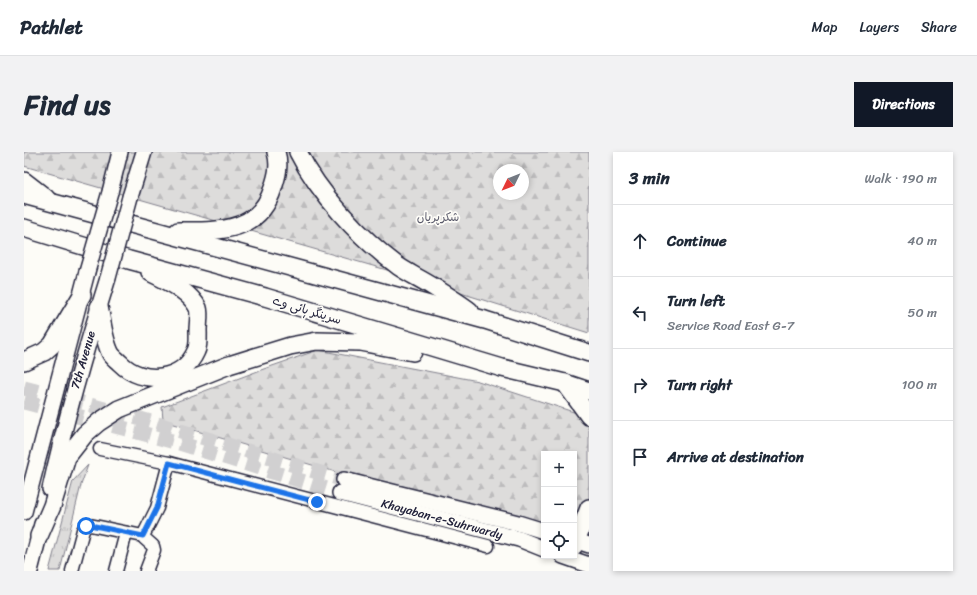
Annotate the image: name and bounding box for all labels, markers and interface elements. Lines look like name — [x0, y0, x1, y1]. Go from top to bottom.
text: Pathlet — [20, 11, 83, 44]
text: Map — [812, 15, 837, 40]
text: Layers — [859, 15, 899, 40]
text: Share — [921, 15, 957, 40]
text: Find us — [24, 80, 111, 129]
button: Directions — [854, 82, 953, 127]
text: 3 min — [629, 163, 670, 193]
north arrow — [493, 164, 529, 200]
text: Walk · 190 m — [864, 167, 937, 190]
park label: شکرپریاں — [417, 206, 459, 228]
text: Continue — [667, 228, 727, 254]
text: 40 m — [907, 229, 937, 252]
icon: ahead — [629, 230, 651, 252]
text: Turn left — [667, 288, 725, 314]
street label: سرینگر ہائی وے — [270, 289, 344, 331]
text: 50 m — [907, 301, 937, 324]
icon: left — [629, 302, 651, 324]
text: Service Road East G-7 — [667, 314, 794, 337]
street label: 7th Avenue — [64, 328, 102, 392]
text: Turn right — [667, 372, 732, 398]
text: 100 m — [902, 373, 937, 396]
icon: right — [629, 374, 651, 396]
text: Arrive at destination — [667, 444, 804, 470]
icon: arrive — [629, 446, 651, 468]
map controls — [541, 451, 577, 559]
button: + — [541, 451, 577, 487]
button: − — [541, 487, 577, 523]
street label: Khayaban-e-Suhrwardy — [379, 492, 506, 546]
route end — [308, 493, 326, 511]
route start — [77, 517, 95, 535]
button: locate — [541, 523, 577, 559]

